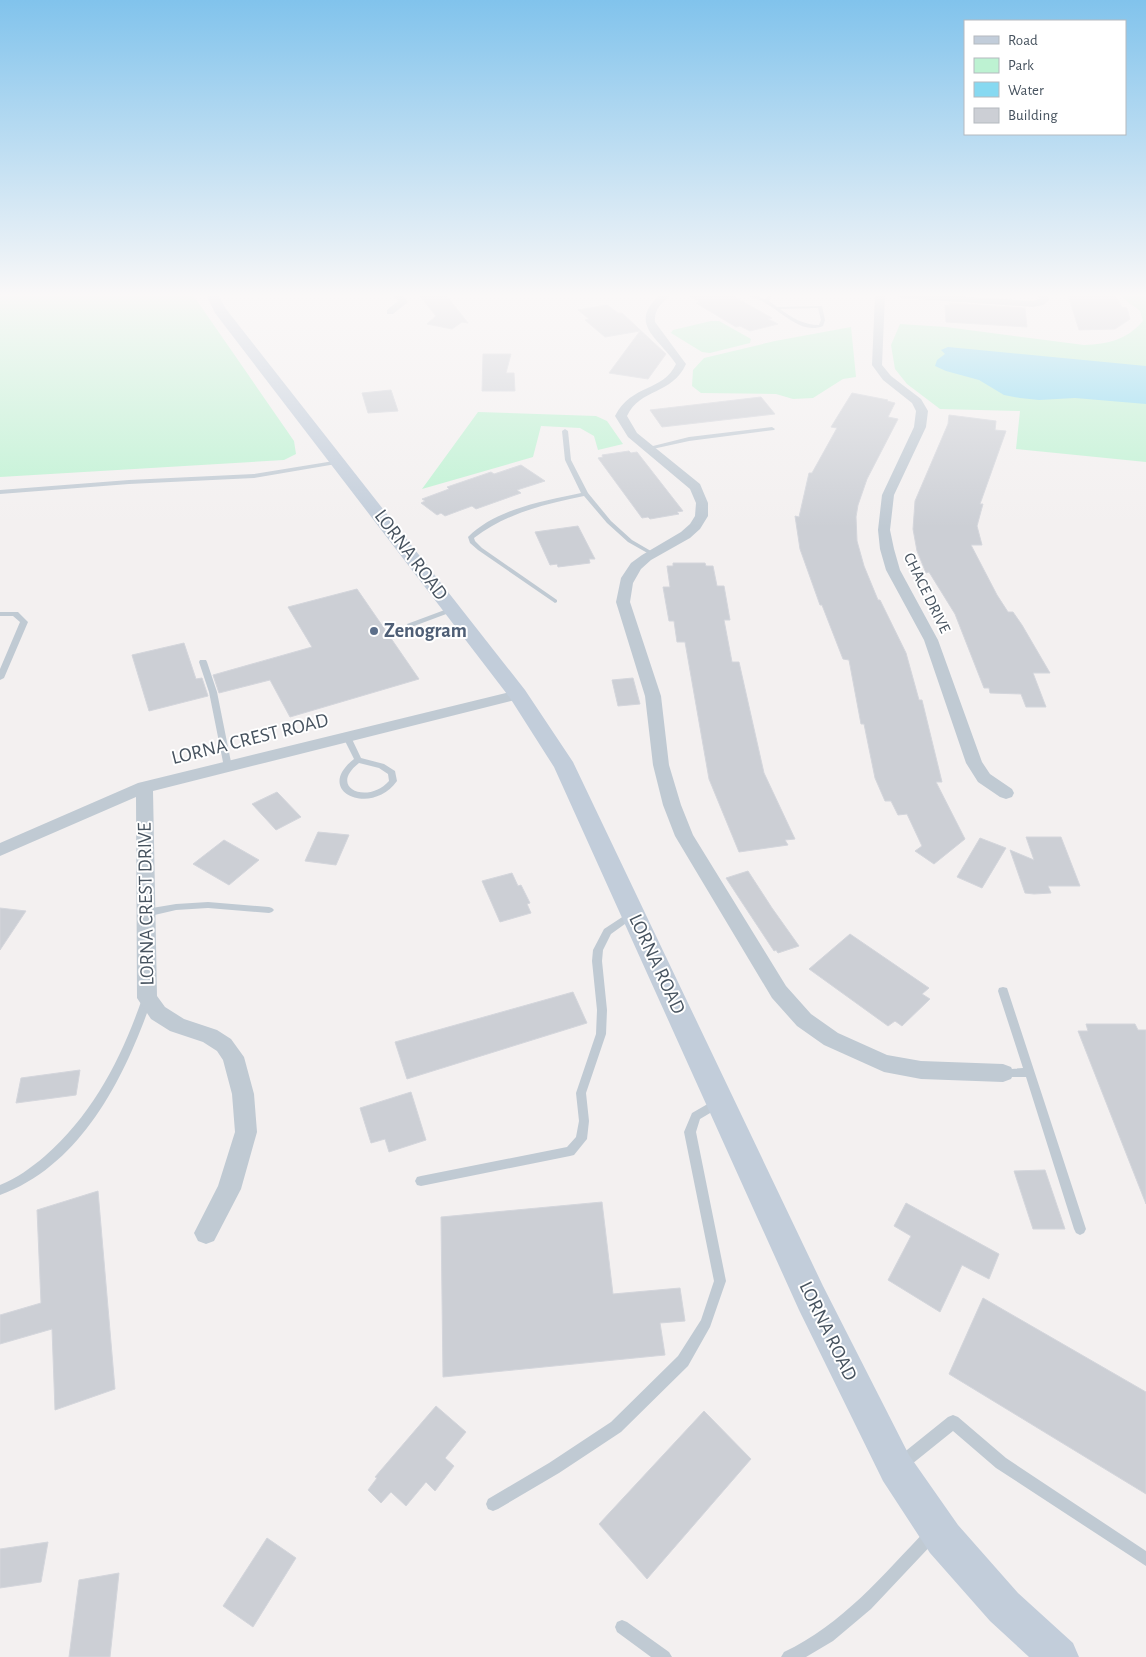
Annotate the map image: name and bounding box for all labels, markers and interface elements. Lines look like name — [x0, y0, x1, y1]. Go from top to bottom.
legend — [964, 20, 1126, 135]
text: Road — [1008, 33, 1038, 48]
text: Park — [1008, 58, 1034, 73]
text: Water — [1008, 83, 1044, 98]
text: Building — [1008, 108, 1058, 123]
street label: LORNA ROAD — [371, 506, 451, 604]
street label: CHACE DRIVE — [901, 550, 953, 636]
place label: Zenogram — [384, 621, 467, 641]
marker: Zenogram — [368, 625, 380, 637]
street label: LORNA CREST ROAD — [169, 710, 331, 768]
street label: LORNA CREST DRIVE — [135, 822, 157, 986]
street label: LORNA ROAD — [625, 911, 689, 1017]
street label: LORNA ROAD — [795, 1278, 861, 1384]

